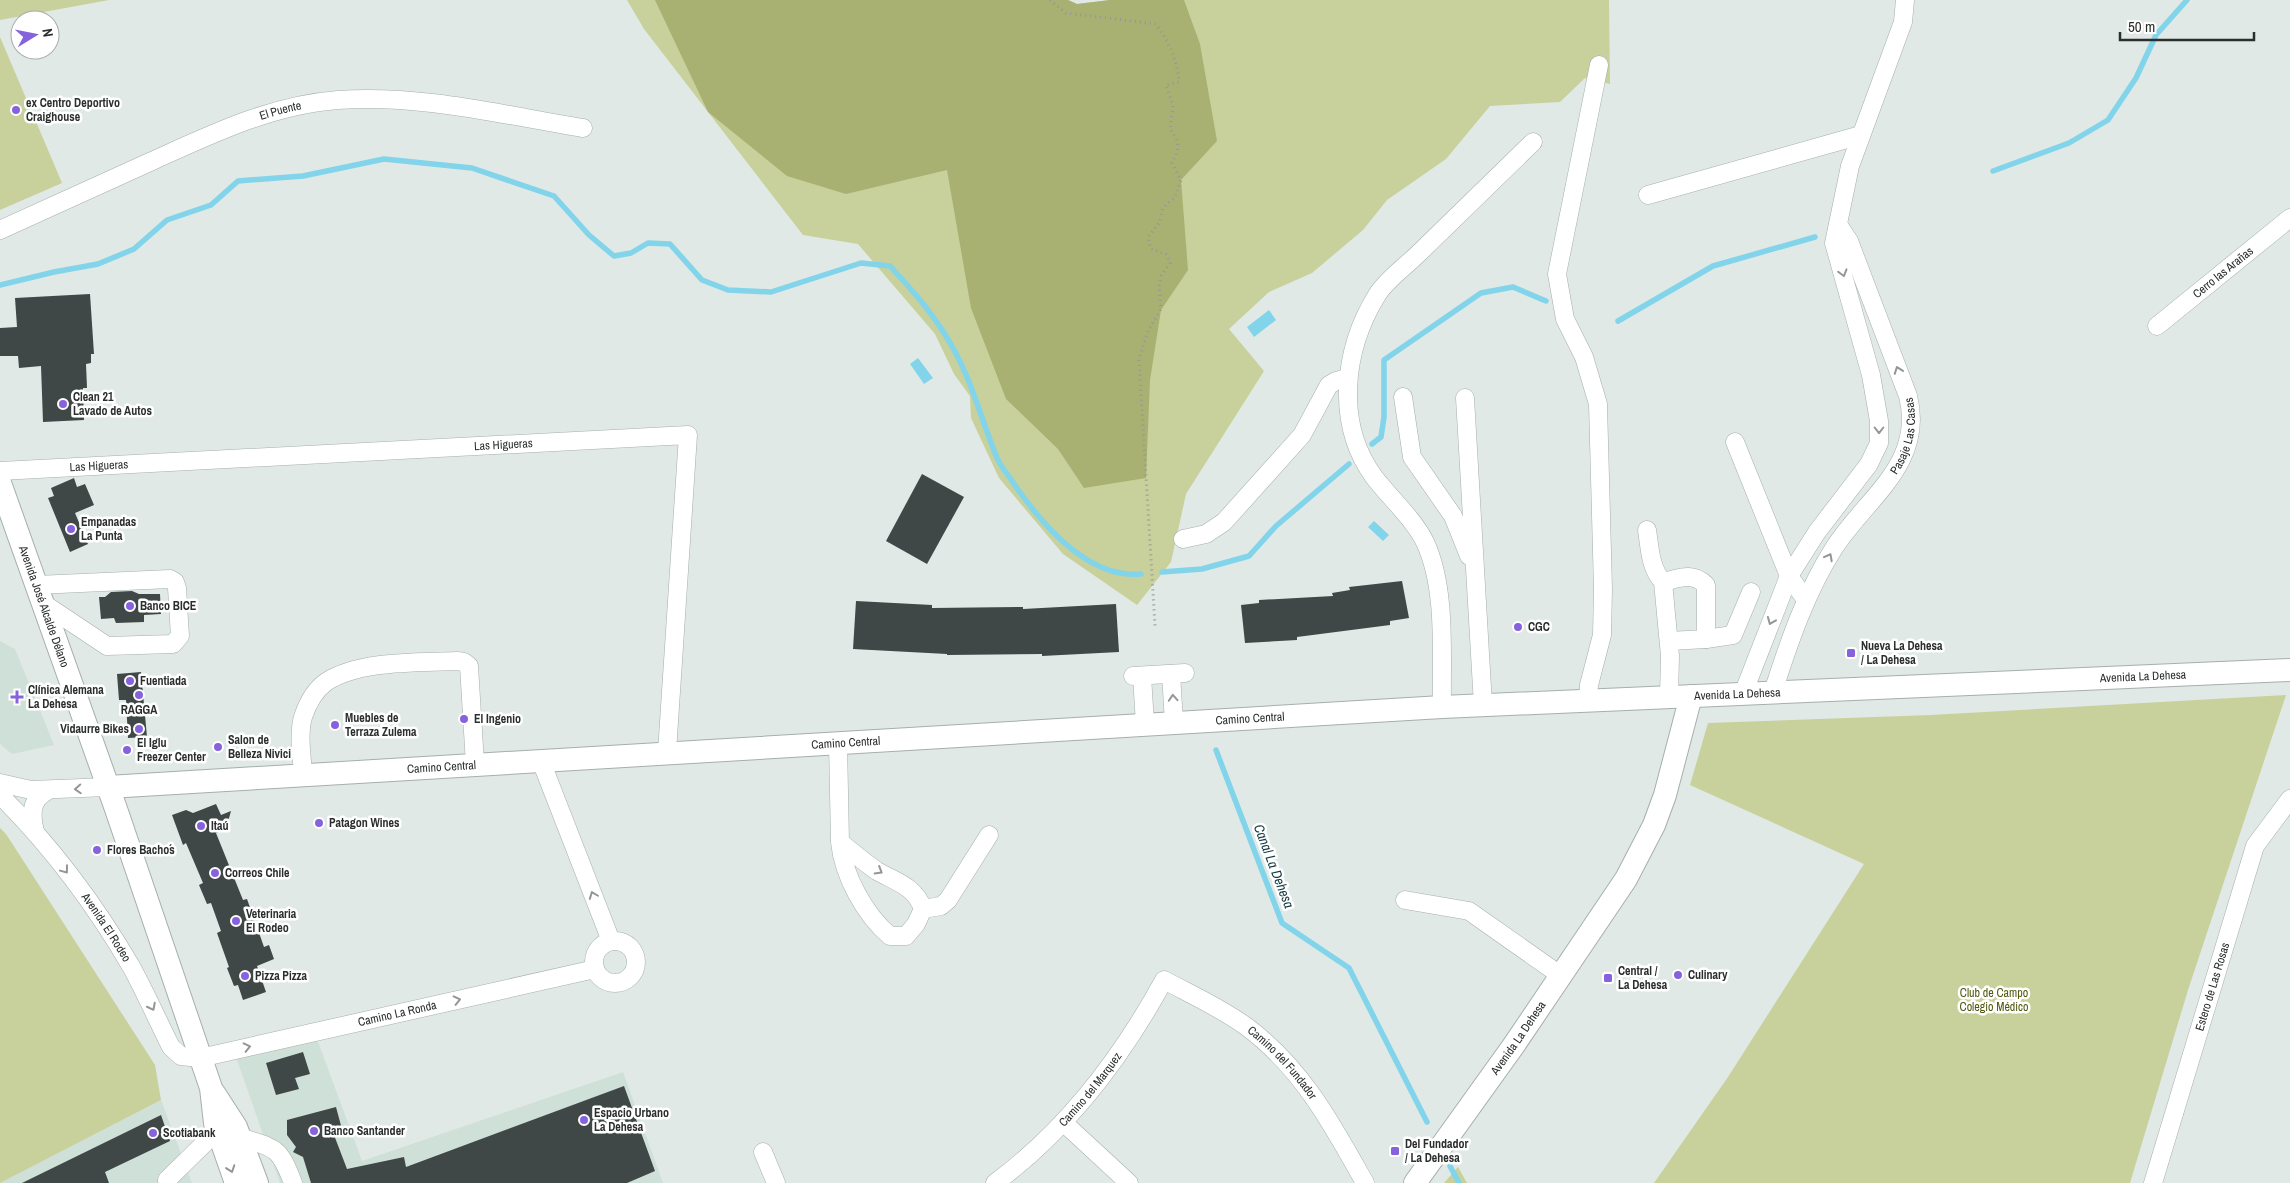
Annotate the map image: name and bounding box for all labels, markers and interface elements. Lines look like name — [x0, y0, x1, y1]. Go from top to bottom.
north arrow — [10, 10, 60, 60]
scale bar — [2120, 10, 2254, 42]
text: 50 m — [2128, 16, 2155, 37]
text: N — [38, 27, 57, 38]
place label: ex Centro Deportivo Craighouse — [26, 95, 120, 125]
street label: El Puente — [257, 97, 303, 124]
marker: ex Centro Deportivo Craighouse — [10, 104, 22, 116]
street label: Cerro las Arañas — [2189, 243, 2257, 302]
one-way arrow — [1837, 268, 1847, 276]
one-way arrow — [1894, 366, 1904, 375]
place label: Clean 21 Lavado de Autos — [73, 389, 152, 419]
street label: Pasaje Las Casas — [1886, 396, 1919, 477]
marker: Clean 21 Lavado de Autos — [57, 398, 69, 410]
one-way arrow — [1874, 427, 1884, 435]
street label: Las Higueras — [474, 435, 533, 454]
street label: Las Higueras — [69, 456, 129, 475]
place label: Empanadas La Punta — [81, 514, 137, 544]
marker: Empanadas La Punta — [65, 523, 77, 535]
street label: Avenida José Alcalde Délano — [15, 542, 73, 669]
one-way arrow — [1823, 553, 1833, 562]
place label: Banco BICE — [140, 598, 197, 614]
marker: Banco BICE — [124, 600, 136, 612]
one-way arrow — [1767, 616, 1777, 625]
place label: CGC — [1528, 619, 1550, 635]
marker: CGC — [1512, 621, 1524, 633]
place label: Nueva La Dehesa / La Dehesa — [1861, 638, 1943, 668]
marker: Nueva La Dehesa / La Dehesa — [1845, 647, 1857, 659]
street label: Avenida La Dehesa — [2098, 667, 2187, 686]
place label: Fuentiada — [140, 673, 187, 689]
marker: Fuentiada — [124, 675, 136, 687]
place label: Clínica Alemana La Dehesa — [28, 682, 104, 712]
street label: Avenida La Dehesa — [1693, 684, 1781, 704]
marker: RAGGA — [133, 689, 145, 701]
marker: Clínica Alemana La Dehesa — [10, 690, 24, 704]
one-way arrow — [1167, 694, 1178, 702]
place label: RAGGA — [121, 702, 158, 718]
street label: Camino Central — [1215, 708, 1285, 729]
place label: Muebles de Terraza Zulema — [345, 710, 417, 740]
place label: El Ingenio — [474, 711, 521, 727]
marker: El Ingenio — [458, 713, 470, 725]
marker: Muebles de Terraza Zulema — [329, 719, 341, 731]
place label: Vidaurre Bikes — [60, 721, 130, 737]
marker: Vidaurre Bikes — [133, 723, 145, 735]
place label: Salon de Belleza Nivici — [228, 732, 291, 762]
street label: Camino Central — [811, 733, 881, 753]
place label: El Iglu Freezer Center — [137, 735, 206, 765]
marker: Salon de Belleza Nivici — [212, 741, 224, 753]
marker: El Iglu Freezer Center — [121, 744, 133, 756]
street label: Camino Central — [406, 757, 476, 777]
one-way arrow — [73, 783, 81, 794]
place label: Patagon Wines — [329, 815, 400, 831]
marker: Patagon Wines — [313, 817, 325, 829]
place label: Itaú — [211, 818, 229, 834]
marker: Itaú — [195, 820, 207, 832]
water label: Canal La Dehesa — [1250, 821, 1298, 911]
place label: Flores Bacho´s — [107, 842, 175, 858]
marker: Flores Bacho´s — [91, 844, 103, 856]
one-way arrow — [59, 864, 68, 874]
place label: Correos Chile — [225, 865, 290, 881]
one-way arrow — [874, 865, 883, 875]
marker: Correos Chile — [209, 867, 221, 879]
street label: Avenida El Rodeo — [77, 889, 135, 965]
one-way arrow — [589, 892, 599, 900]
place label: Veterinaria El Rodeo — [246, 906, 297, 936]
marker: Veterinaria El Rodeo — [230, 915, 242, 927]
street label: Estero de Las Rosas — [2191, 941, 2233, 1033]
place label: Central / La Dehesa — [1618, 963, 1668, 993]
place label: Culinary — [1688, 967, 1728, 983]
place label: Pizza Pizza — [255, 968, 307, 984]
marker: Culinary — [1672, 969, 1684, 981]
marker: Pizza Pizza — [239, 970, 251, 982]
marker: Central / La Dehesa — [1602, 972, 1614, 984]
park label: Club de Campo Colegio Médico — [1960, 985, 2028, 1015]
one-way arrow — [453, 995, 462, 1006]
street label: Camino La Ronda — [356, 997, 439, 1030]
street label: Avenida La Dehesa — [1486, 997, 1550, 1079]
one-way arrow — [146, 1002, 156, 1011]
street label: Camino del Fundador — [1244, 1022, 1321, 1103]
one-way arrow — [243, 1042, 252, 1053]
street label: Camino del Marquez — [1055, 1049, 1125, 1130]
place label: Espacio Urbano La Dehesa — [594, 1105, 669, 1135]
marker: Espacio Urbano La Dehesa — [578, 1114, 590, 1126]
place label: Banco Santander — [324, 1123, 405, 1139]
place label: Scotiabank — [163, 1125, 216, 1141]
marker: Banco Santander — [308, 1125, 320, 1137]
marker: Scotiabank — [147, 1127, 159, 1139]
place label: Del Fundador / La Dehesa — [1405, 1136, 1469, 1166]
marker: Del Fundador / La Dehesa — [1389, 1145, 1401, 1157]
one-way arrow — [225, 1164, 235, 1173]

